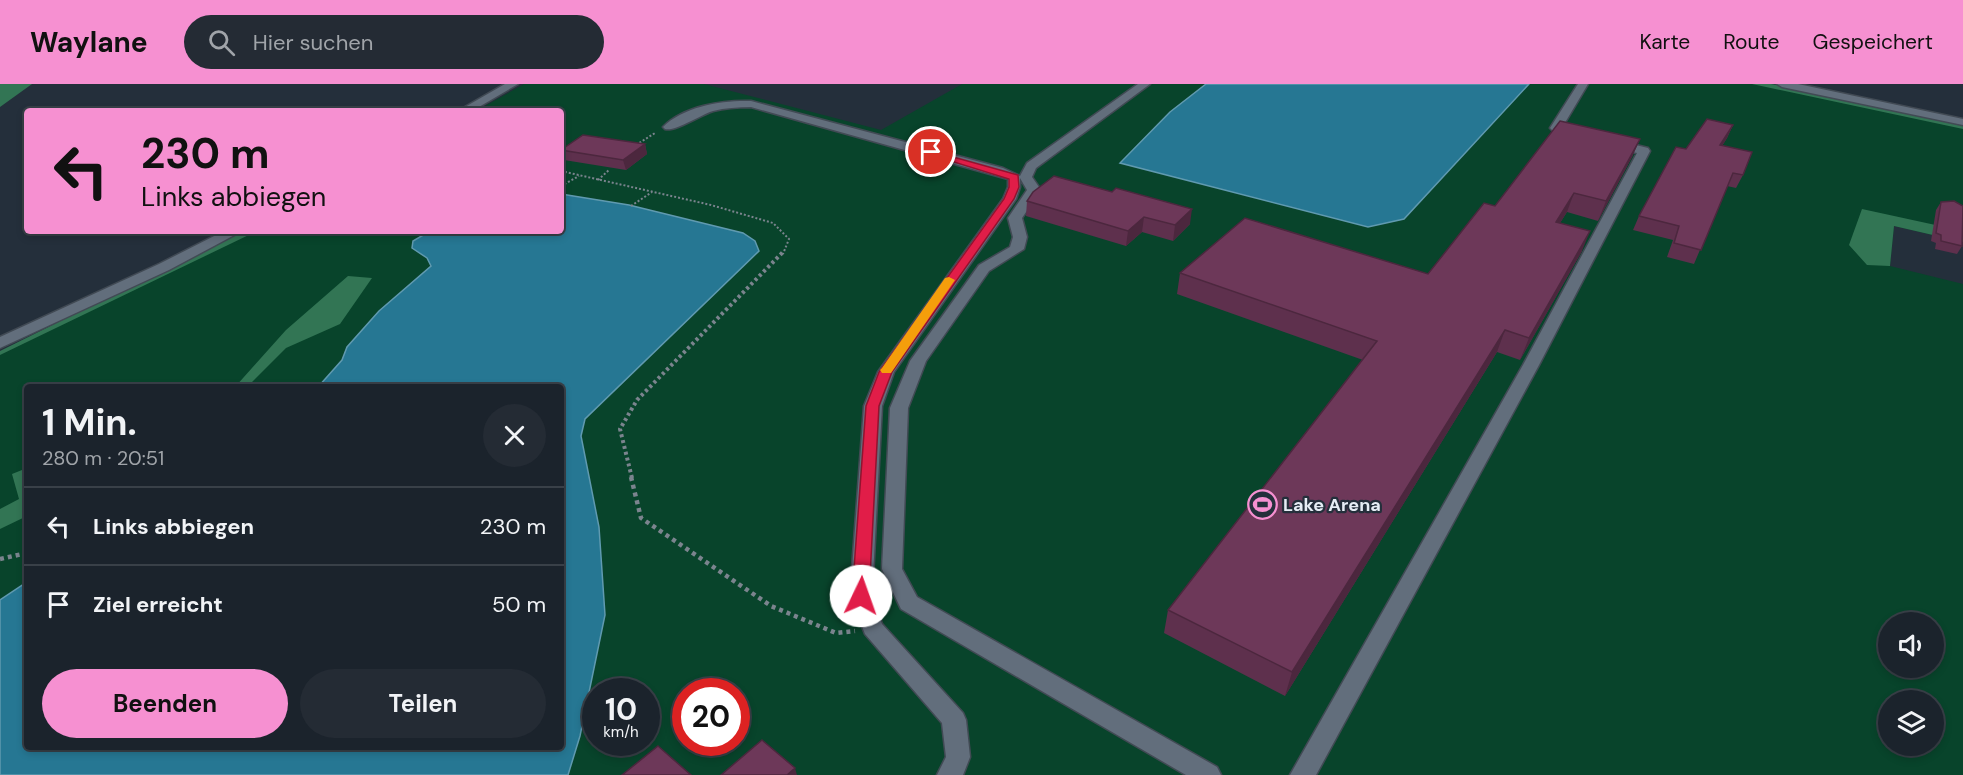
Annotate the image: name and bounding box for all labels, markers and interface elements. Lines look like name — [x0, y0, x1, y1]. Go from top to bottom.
search box — [184, 15, 604, 69]
text: Waylane — [30, 24, 148, 61]
icon: search — [205, 26, 238, 59]
text: Hier suchen — [253, 28, 373, 57]
text: Karte — [1639, 28, 1690, 56]
text: Route — [1723, 28, 1779, 56]
text: Gespeichert — [1812, 28, 1933, 56]
text: 230 m — [141, 126, 270, 181]
pin — [905, 126, 956, 177]
icon: left — [42, 132, 120, 210]
icon: arrive — [914, 135, 947, 168]
text: Links abbiegen — [141, 179, 326, 214]
text: 1 Min. — [42, 399, 137, 446]
button: close — [483, 404, 546, 467]
text: 280 m · 20:51 — [42, 445, 164, 471]
sports icon: Lake Arena — [1246, 489, 1278, 521]
place label: Lake Arena — [1283, 493, 1381, 517]
icon: left — [42, 510, 75, 543]
text: Links abbiegen — [93, 512, 254, 541]
text: 230 m — [480, 512, 546, 541]
position arrow — [829, 564, 893, 628]
icon: arrive — [42, 588, 75, 621]
text: Ziel erreicht — [93, 590, 223, 619]
text: 50 m — [492, 590, 546, 619]
map controls — [1878, 612, 1944, 756]
button: sound — [1878, 612, 1944, 678]
button: Beenden — [42, 669, 288, 738]
button: Teilen — [300, 669, 546, 738]
speed limit sign: 20 — [672, 678, 750, 756]
text: 10 — [605, 690, 637, 729]
button: layers — [1878, 690, 1944, 756]
text: km/h — [603, 722, 639, 742]

